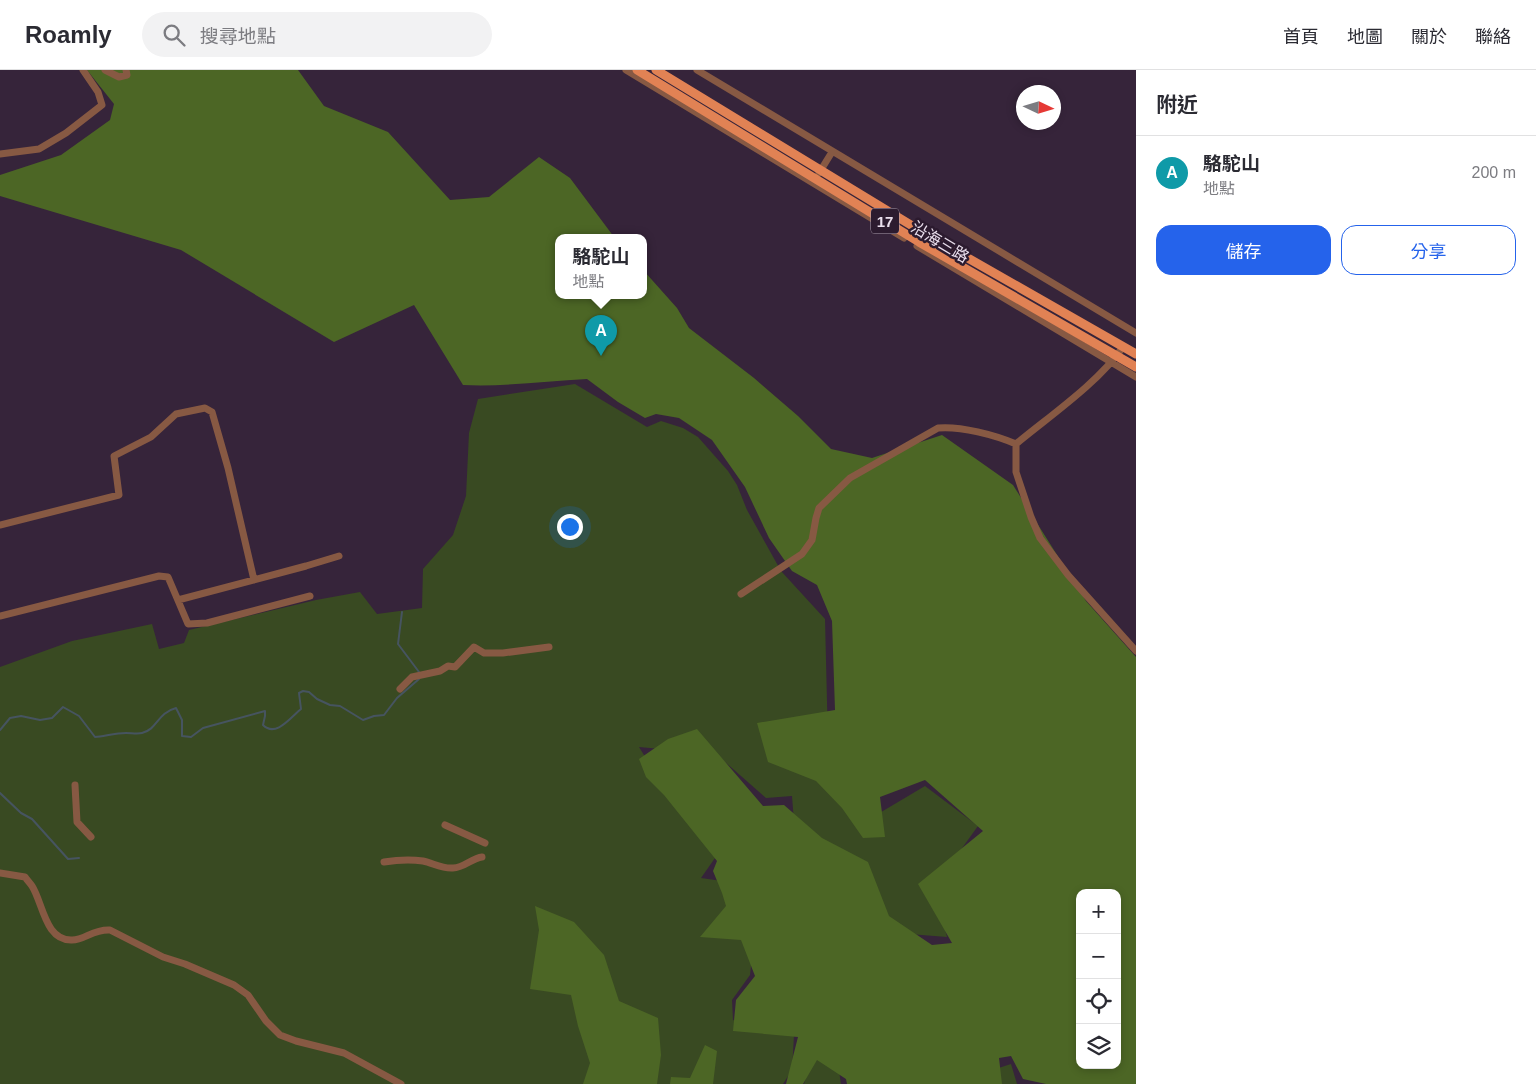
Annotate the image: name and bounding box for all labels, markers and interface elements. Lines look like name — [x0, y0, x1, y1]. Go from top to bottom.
search box — [142, 12, 492, 57]
text: Roamly — [25, 21, 112, 48]
icon: search — [160, 21, 188, 49]
text: 搜尋地點 — [200, 26, 276, 47]
text: 首頁 — [1283, 27, 1319, 47]
text: 地圖 — [1347, 27, 1383, 47]
text: 關於 — [1411, 27, 1447, 47]
text: 聯絡 — [1475, 27, 1511, 47]
north arrow — [1016, 85, 1061, 130]
text: 附近 — [1156, 93, 1198, 116]
text: 駱駝山 — [1203, 153, 1260, 174]
text: A — [1166, 164, 1178, 181]
text: 200 m — [1472, 164, 1516, 181]
text: 地點 — [1203, 180, 1235, 197]
road number: 17 — [871, 208, 899, 234]
street label: 沿海三路 — [908, 218, 972, 266]
button: 儲存 — [1156, 225, 1331, 275]
button: 分享 — [1341, 225, 1516, 275]
popup — [555, 234, 647, 299]
text: 駱駝山 — [572, 246, 630, 267]
text: 地點 — [572, 273, 605, 290]
pin: A — [585, 315, 617, 356]
your location — [557, 514, 583, 540]
map controls — [1076, 889, 1121, 1069]
button: + — [1076, 889, 1121, 934]
button: − — [1076, 934, 1121, 979]
button: locate — [1076, 979, 1121, 1024]
button: layers — [1076, 1024, 1121, 1069]

